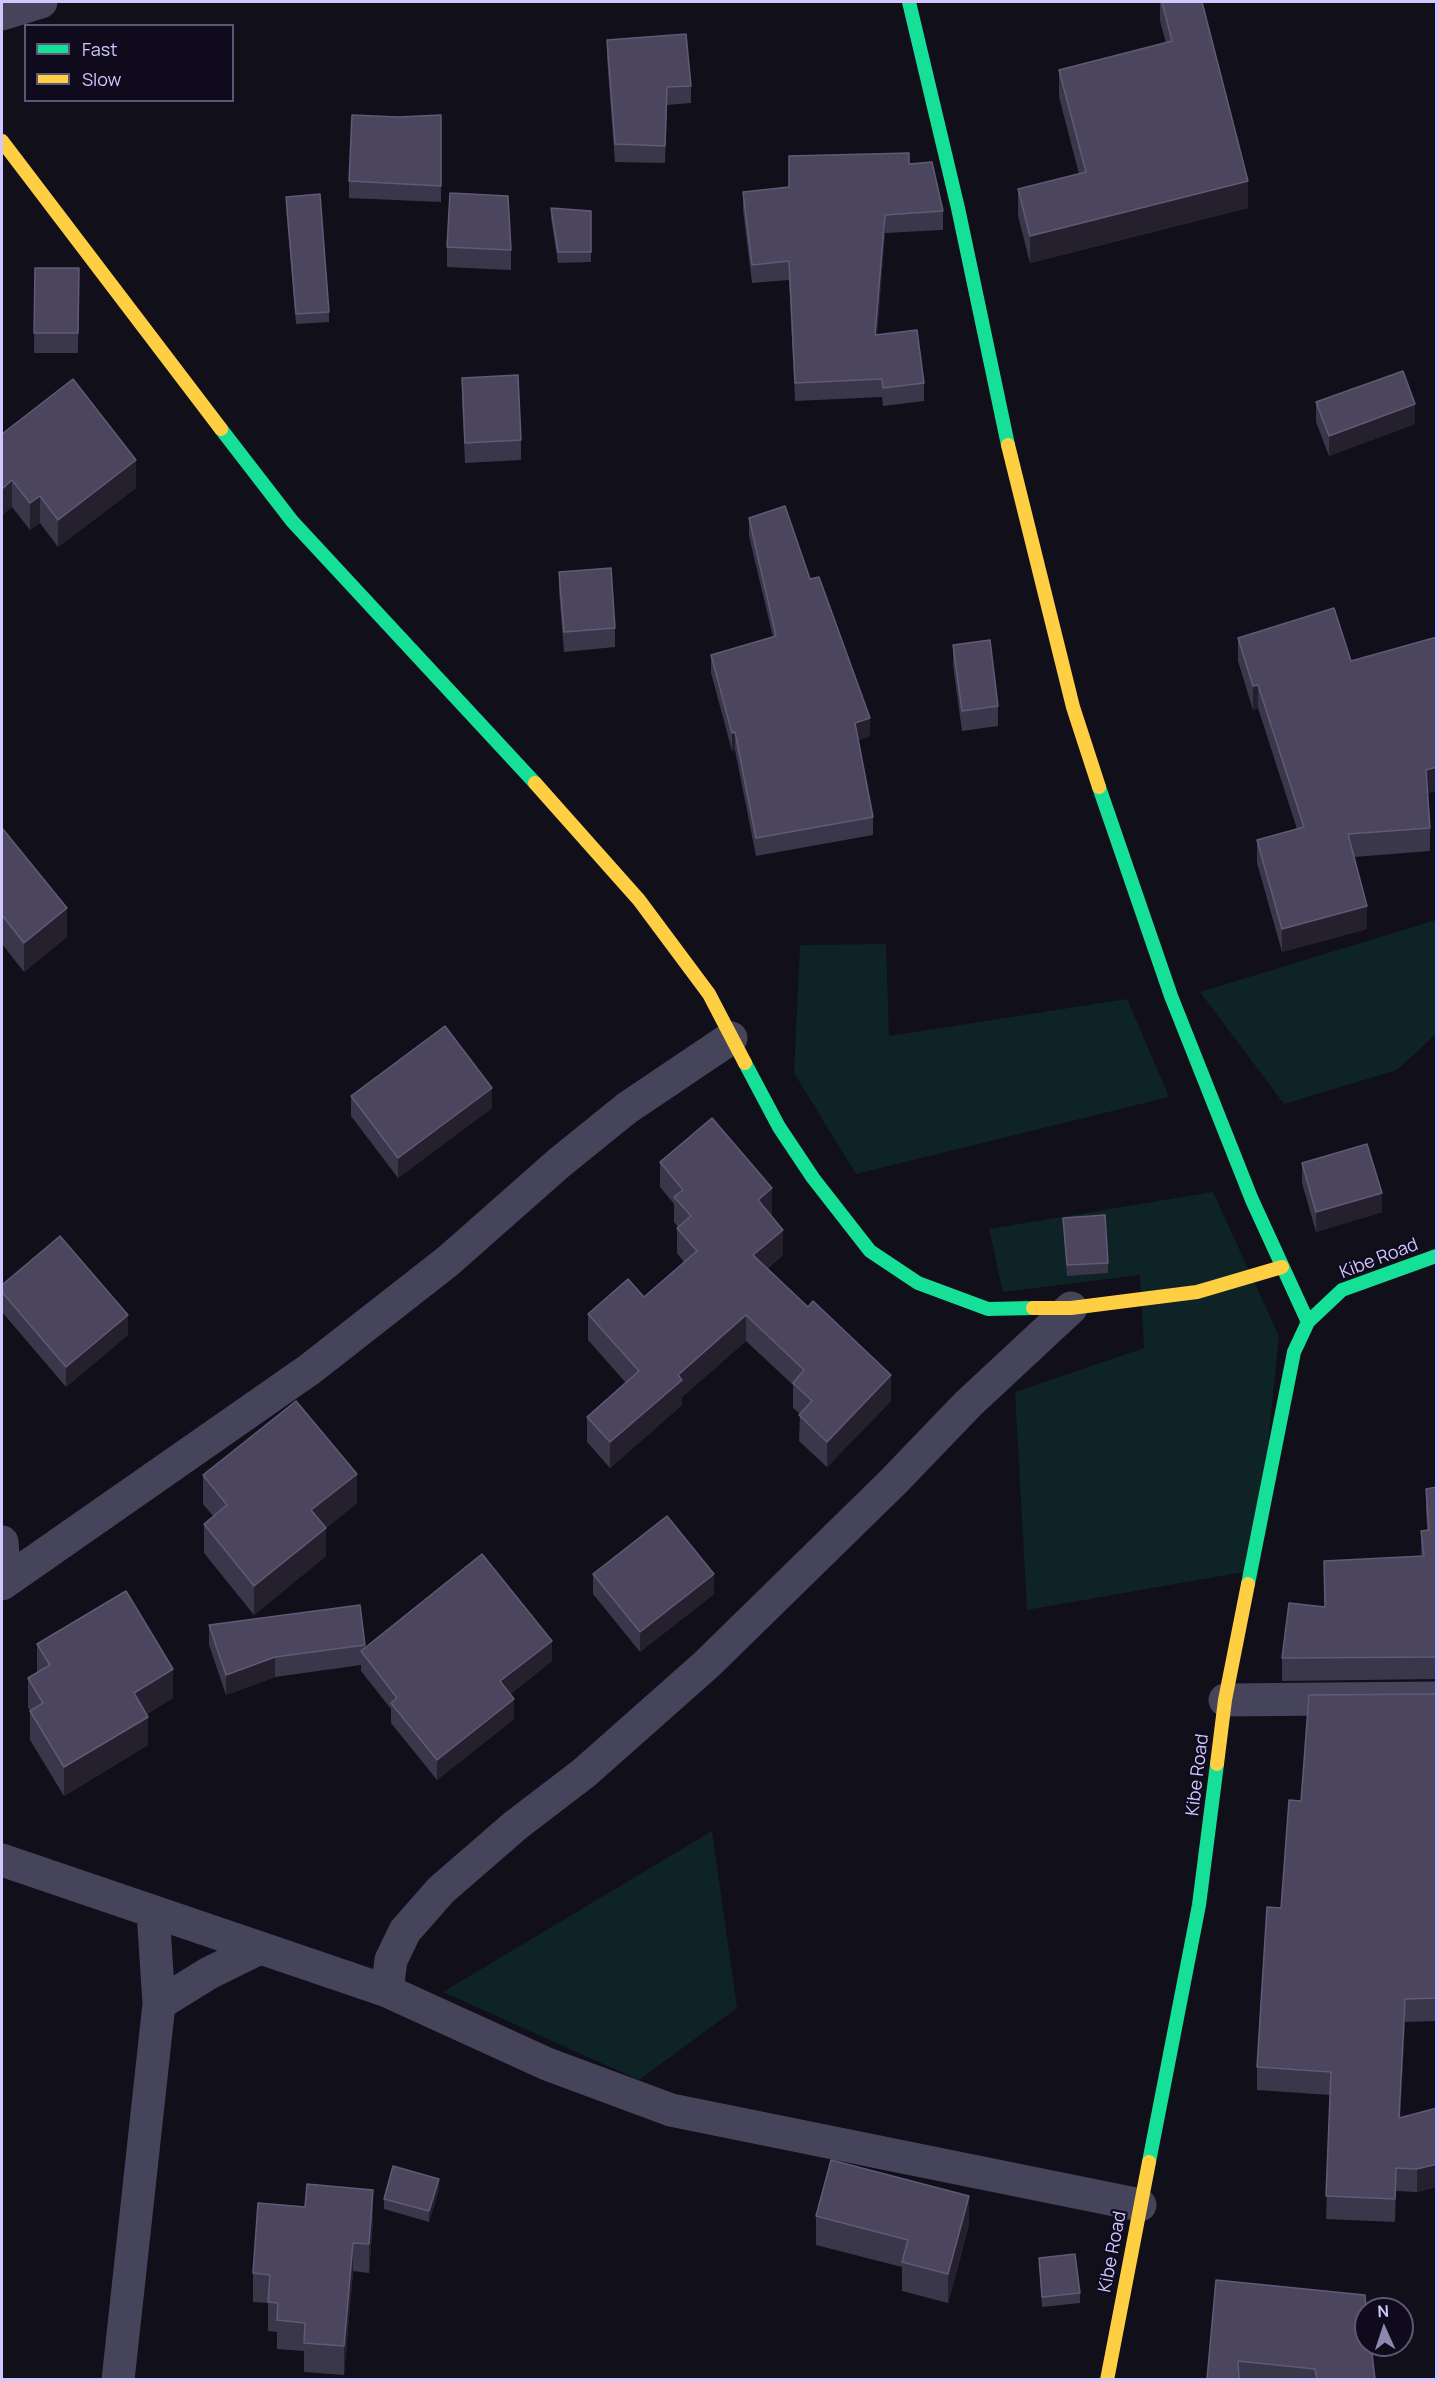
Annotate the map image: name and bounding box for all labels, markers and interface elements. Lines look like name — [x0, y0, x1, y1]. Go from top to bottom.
legend — [24, 24, 234, 102]
text: Fast — [82, 37, 117, 61]
text: Slow — [82, 67, 121, 91]
street label: Kibe Road — [1337, 1234, 1421, 1284]
street label: Kibe Road — [1182, 1733, 1214, 1817]
street label: Kibe Road — [1095, 2210, 1131, 2294]
north arrow — [1354, 2297, 1414, 2357]
text: N — [1377, 2300, 1389, 2322]

